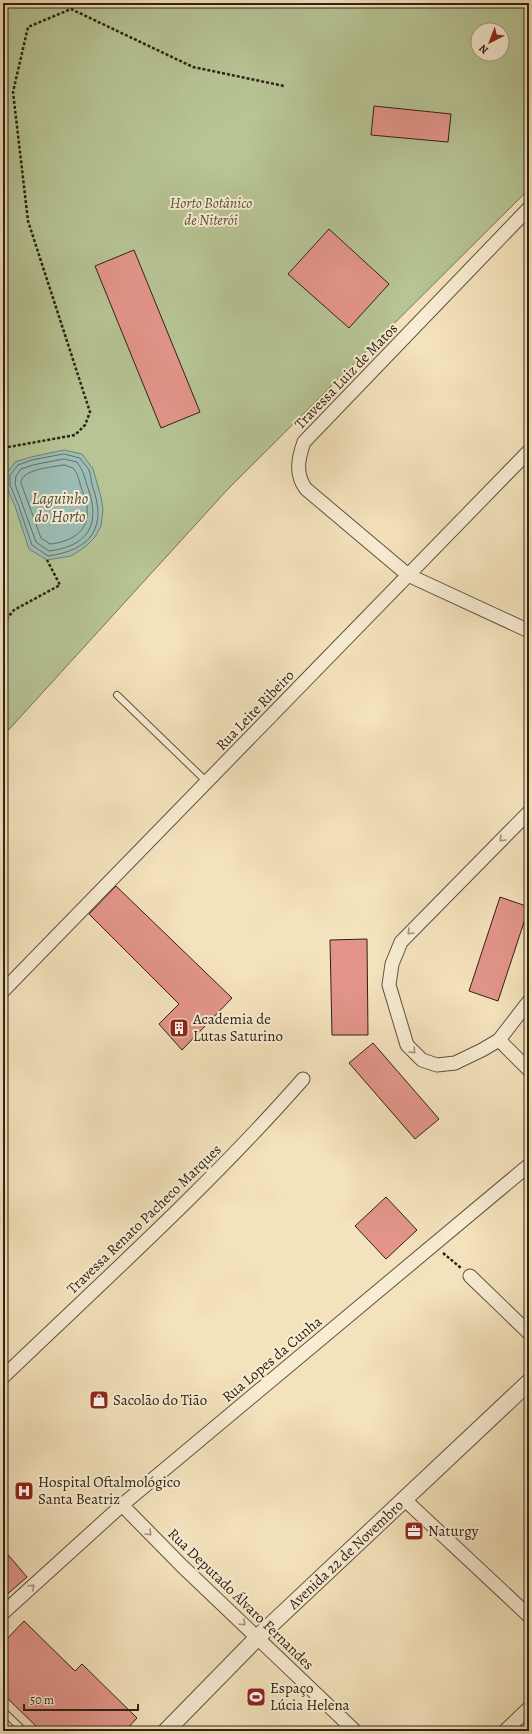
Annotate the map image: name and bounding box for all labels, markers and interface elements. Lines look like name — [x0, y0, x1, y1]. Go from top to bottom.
north arrow — [470, 22, 510, 62]
text: N — [476, 41, 492, 57]
park label: Horto Botânico de Niterói — [170, 193, 252, 230]
street label: Travessa Luiz de Matos — [290, 318, 402, 434]
water label: Laguinho do Horto — [32, 488, 88, 528]
street label: Rua Leite Ribeiro — [211, 665, 299, 755]
one-way arrow — [499, 834, 507, 842]
one-way arrow — [407, 927, 415, 935]
place label: Academia de Lutas Saturino — [192, 1009, 283, 1046]
building icon: Academia de Lutas Saturino — [168, 1017, 190, 1039]
one-way arrow — [408, 1046, 416, 1054]
street label: Travessa Renato Pacheco Marques — [62, 1140, 226, 1298]
street label: Rua Lopes da Cunha — [218, 1311, 326, 1407]
shop icon: Sacolão do Tião — [88, 1389, 110, 1411]
place label: Sacolão do Tião — [113, 1390, 207, 1410]
place label: Hospital Oftalmológico Santa Beatriz — [38, 1472, 180, 1509]
hospital icon: Hospital Oftalmológico Santa Beatriz — [13, 1480, 35, 1502]
street label: Avenida 22 de Novembro — [283, 1495, 408, 1614]
office icon: Naturgy — [403, 1520, 425, 1542]
place label: Naturgy — [428, 1521, 479, 1541]
street label: Rua Deputado Álvaro Fernandes — [164, 1524, 318, 1674]
one-way arrow — [145, 1528, 152, 1536]
one-way arrow — [27, 1584, 35, 1592]
one-way arrow — [238, 1618, 246, 1626]
place label: Espaço Lúcia Helena — [270, 1678, 350, 1715]
scale bar — [24, 1686, 138, 1712]
sports icon: Espaço Lúcia Helena — [245, 1686, 267, 1708]
text: 50 m — [30, 1692, 54, 1708]

